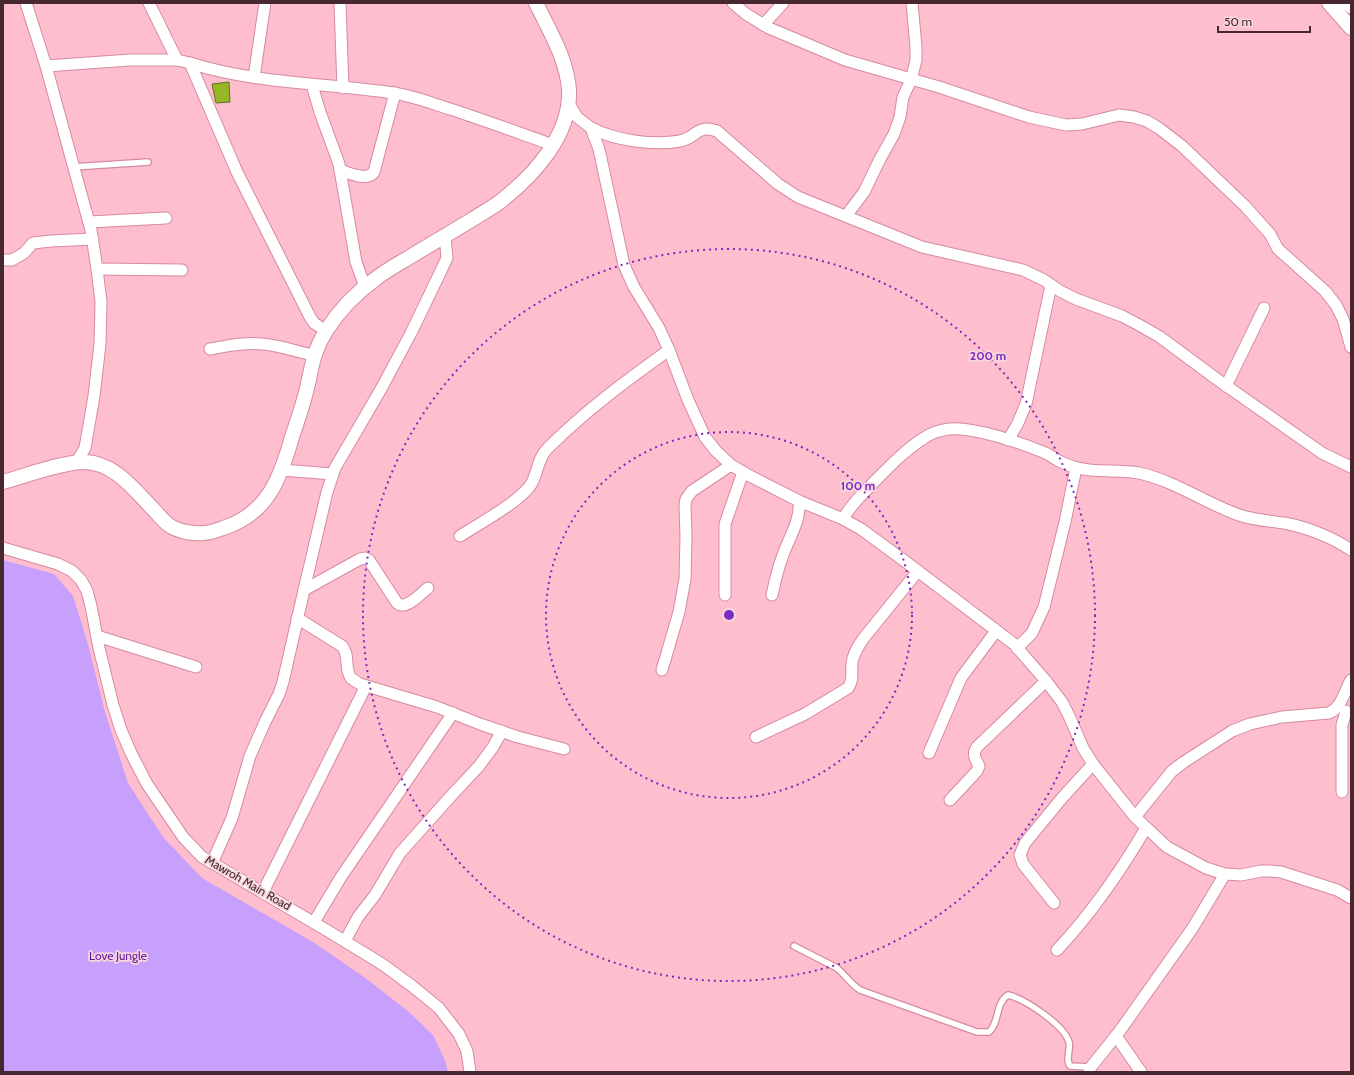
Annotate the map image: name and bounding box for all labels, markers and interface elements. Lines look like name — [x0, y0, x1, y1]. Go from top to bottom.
scale bar — [1218, 8, 1310, 34]
text: 50 m — [1224, 14, 1252, 29]
text: 200 m — [970, 348, 1006, 363]
text: 100 m — [841, 478, 875, 493]
centre of rings — [722, 608, 736, 622]
street label: Mawroh Main Road — [203, 852, 294, 913]
park label: Love Jungle — [89, 948, 147, 963]

